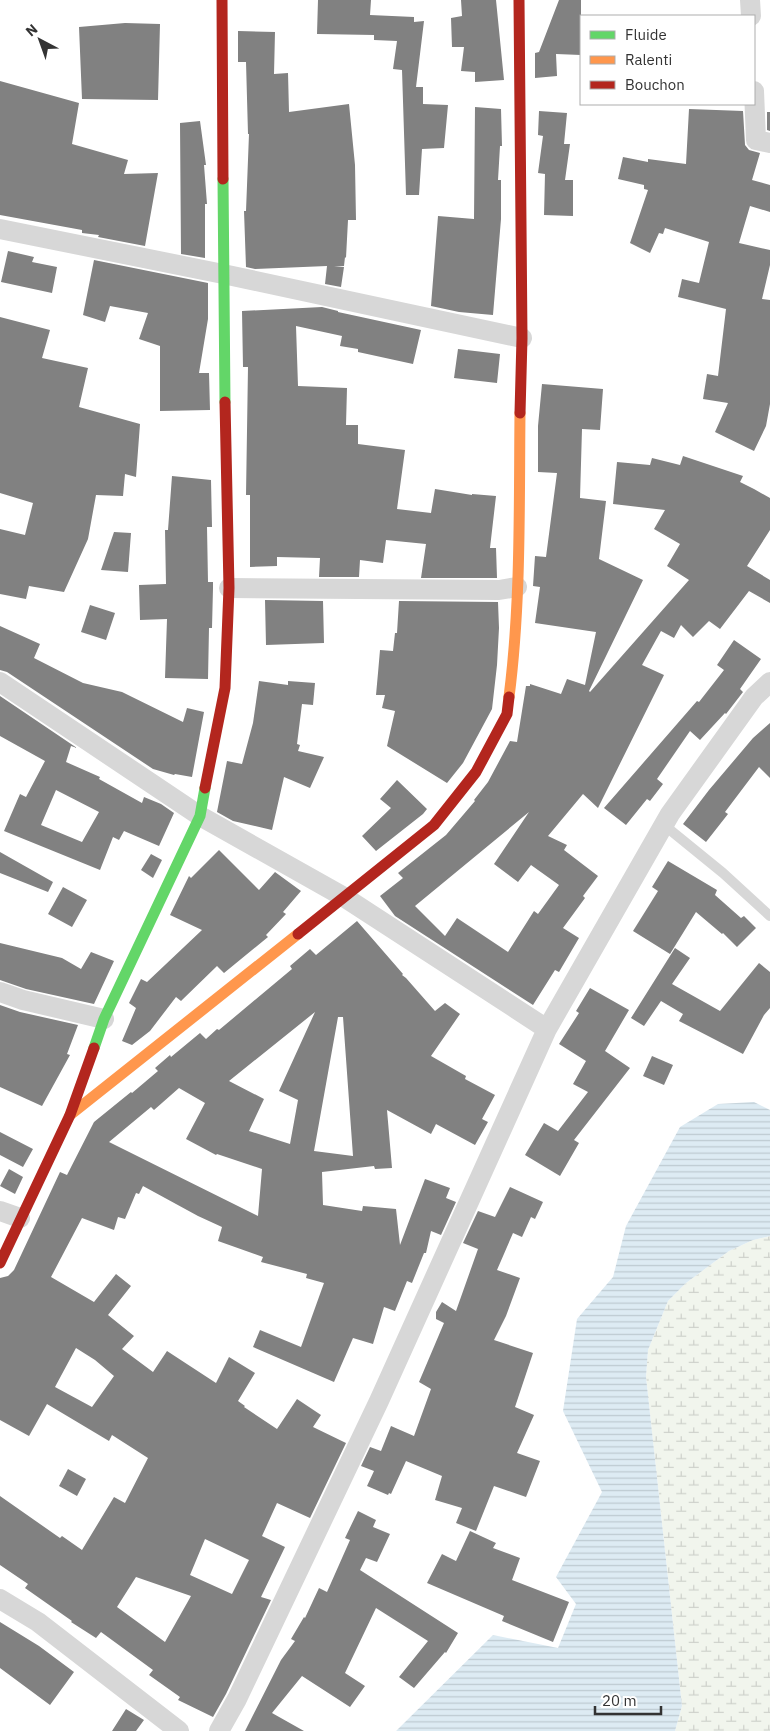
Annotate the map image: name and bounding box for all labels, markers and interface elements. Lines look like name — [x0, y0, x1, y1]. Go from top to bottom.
north arrow — [15, 15, 65, 65]
legend — [580, 15, 755, 105]
text: N — [22, 20, 41, 40]
text: Fluide — [625, 25, 667, 44]
text: Ralenti — [625, 50, 672, 69]
text: Bouchon — [625, 75, 685, 94]
scale bar — [595, 1684, 661, 1716]
text: 20 m — [602, 1691, 637, 1710]

